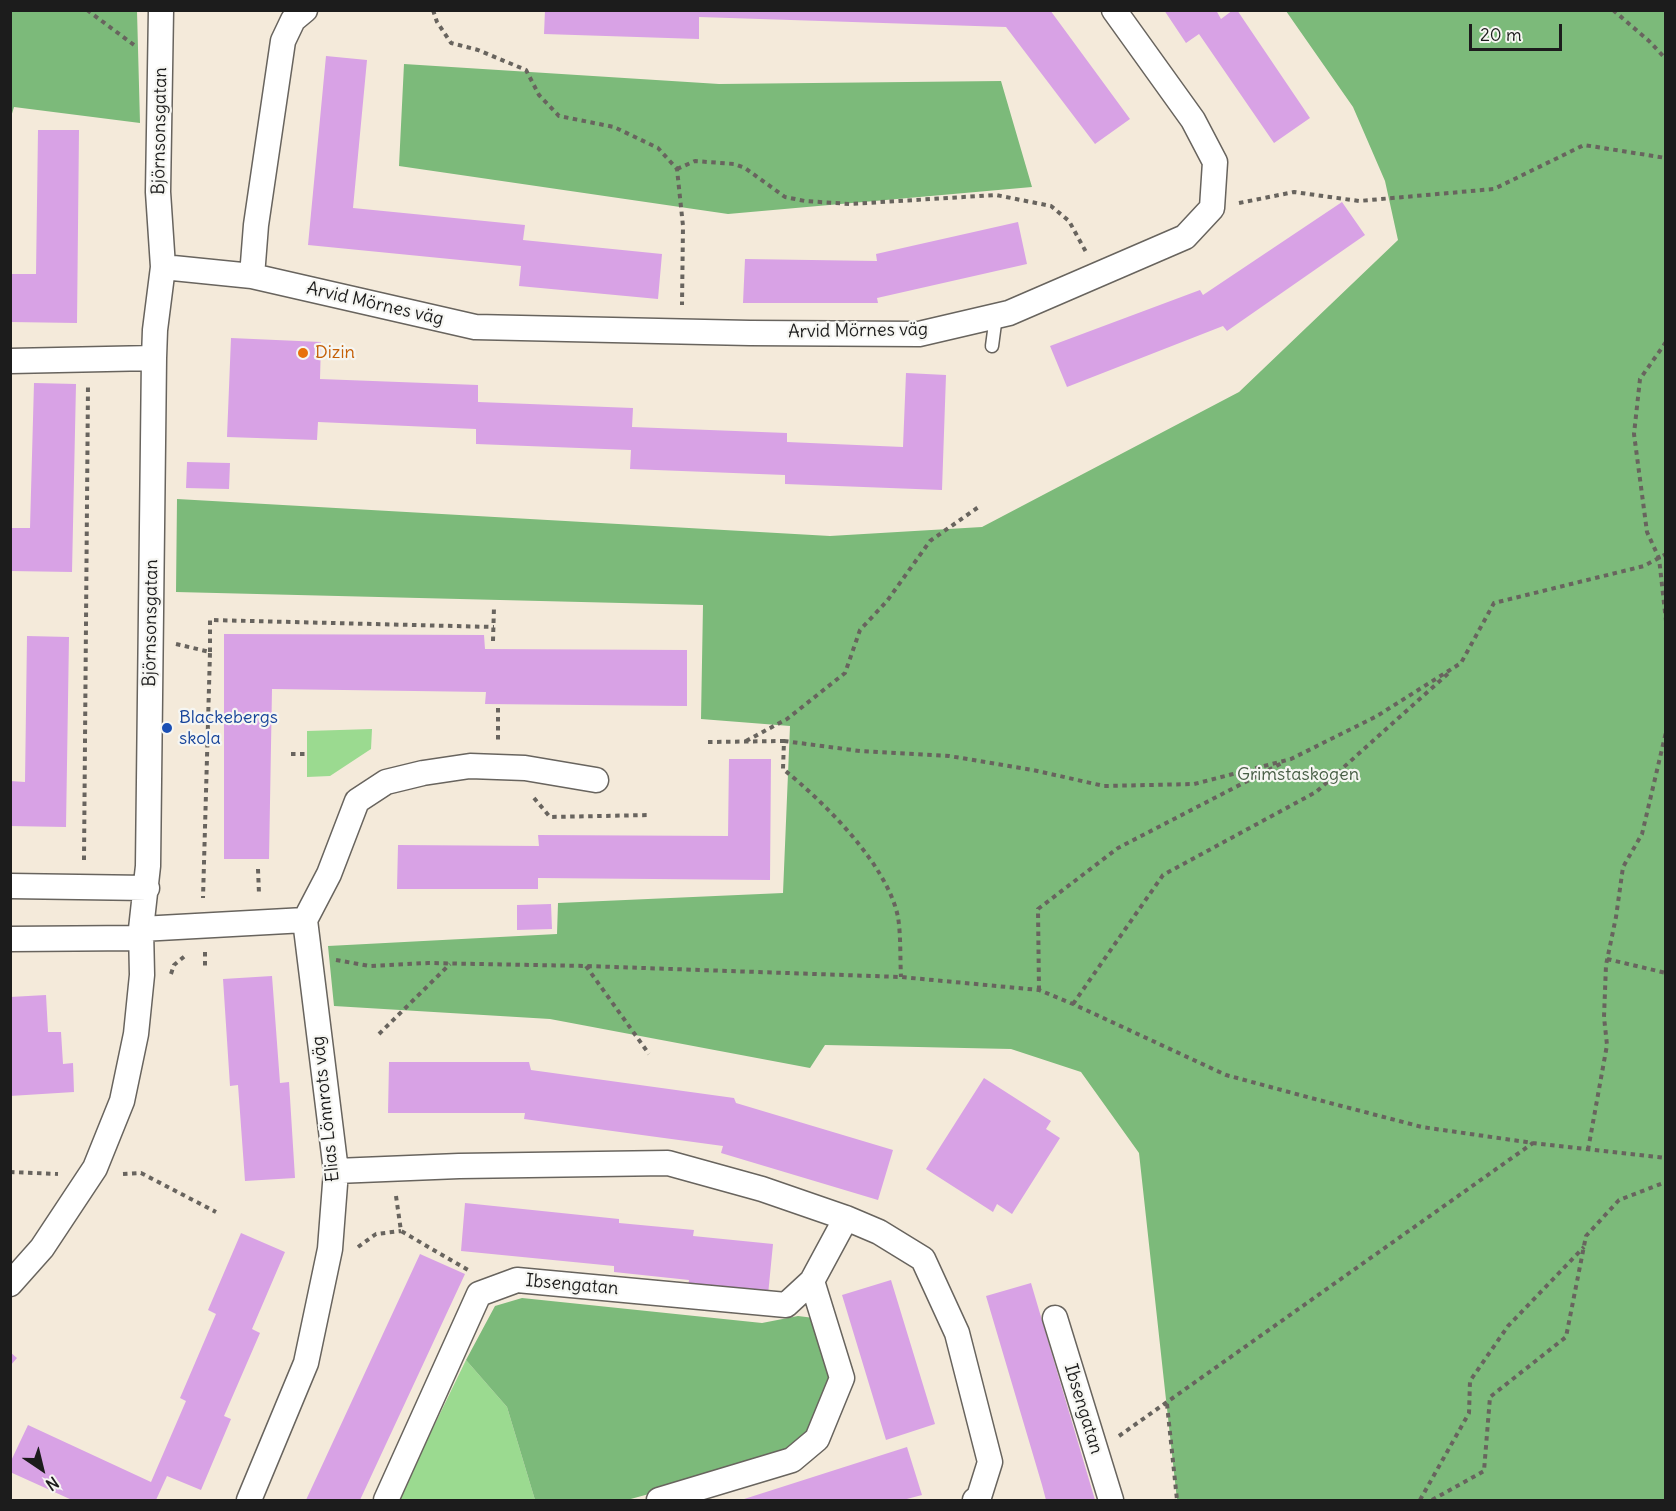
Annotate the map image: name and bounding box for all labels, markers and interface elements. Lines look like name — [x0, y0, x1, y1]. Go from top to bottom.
scale bar — [1472, 12, 1565, 50]
text: 20 m — [1480, 23, 1522, 46]
street label: Björnsonsgatan — [148, 67, 172, 195]
street label: Arvid Mörnes väg — [304, 278, 446, 330]
street label: Arvid Mörnes väg — [788, 319, 928, 343]
place label: Dizin — [315, 342, 355, 364]
marker: Dizin — [296, 346, 310, 360]
street label: Björnsonsgatan — [139, 559, 163, 687]
place label: Blackebergs skola — [179, 707, 278, 750]
marker: Blackebergs skola — [160, 721, 174, 735]
park label: Grimstaskogen — [1237, 764, 1359, 786]
street label: Elias Lönnrots väg — [308, 1035, 344, 1183]
street label: Ibsengatan — [525, 1270, 619, 1300]
street label: Ibsengatan — [1059, 1361, 1107, 1457]
north arrow — [12, 1439, 72, 1499]
text: N — [42, 1472, 63, 1495]

